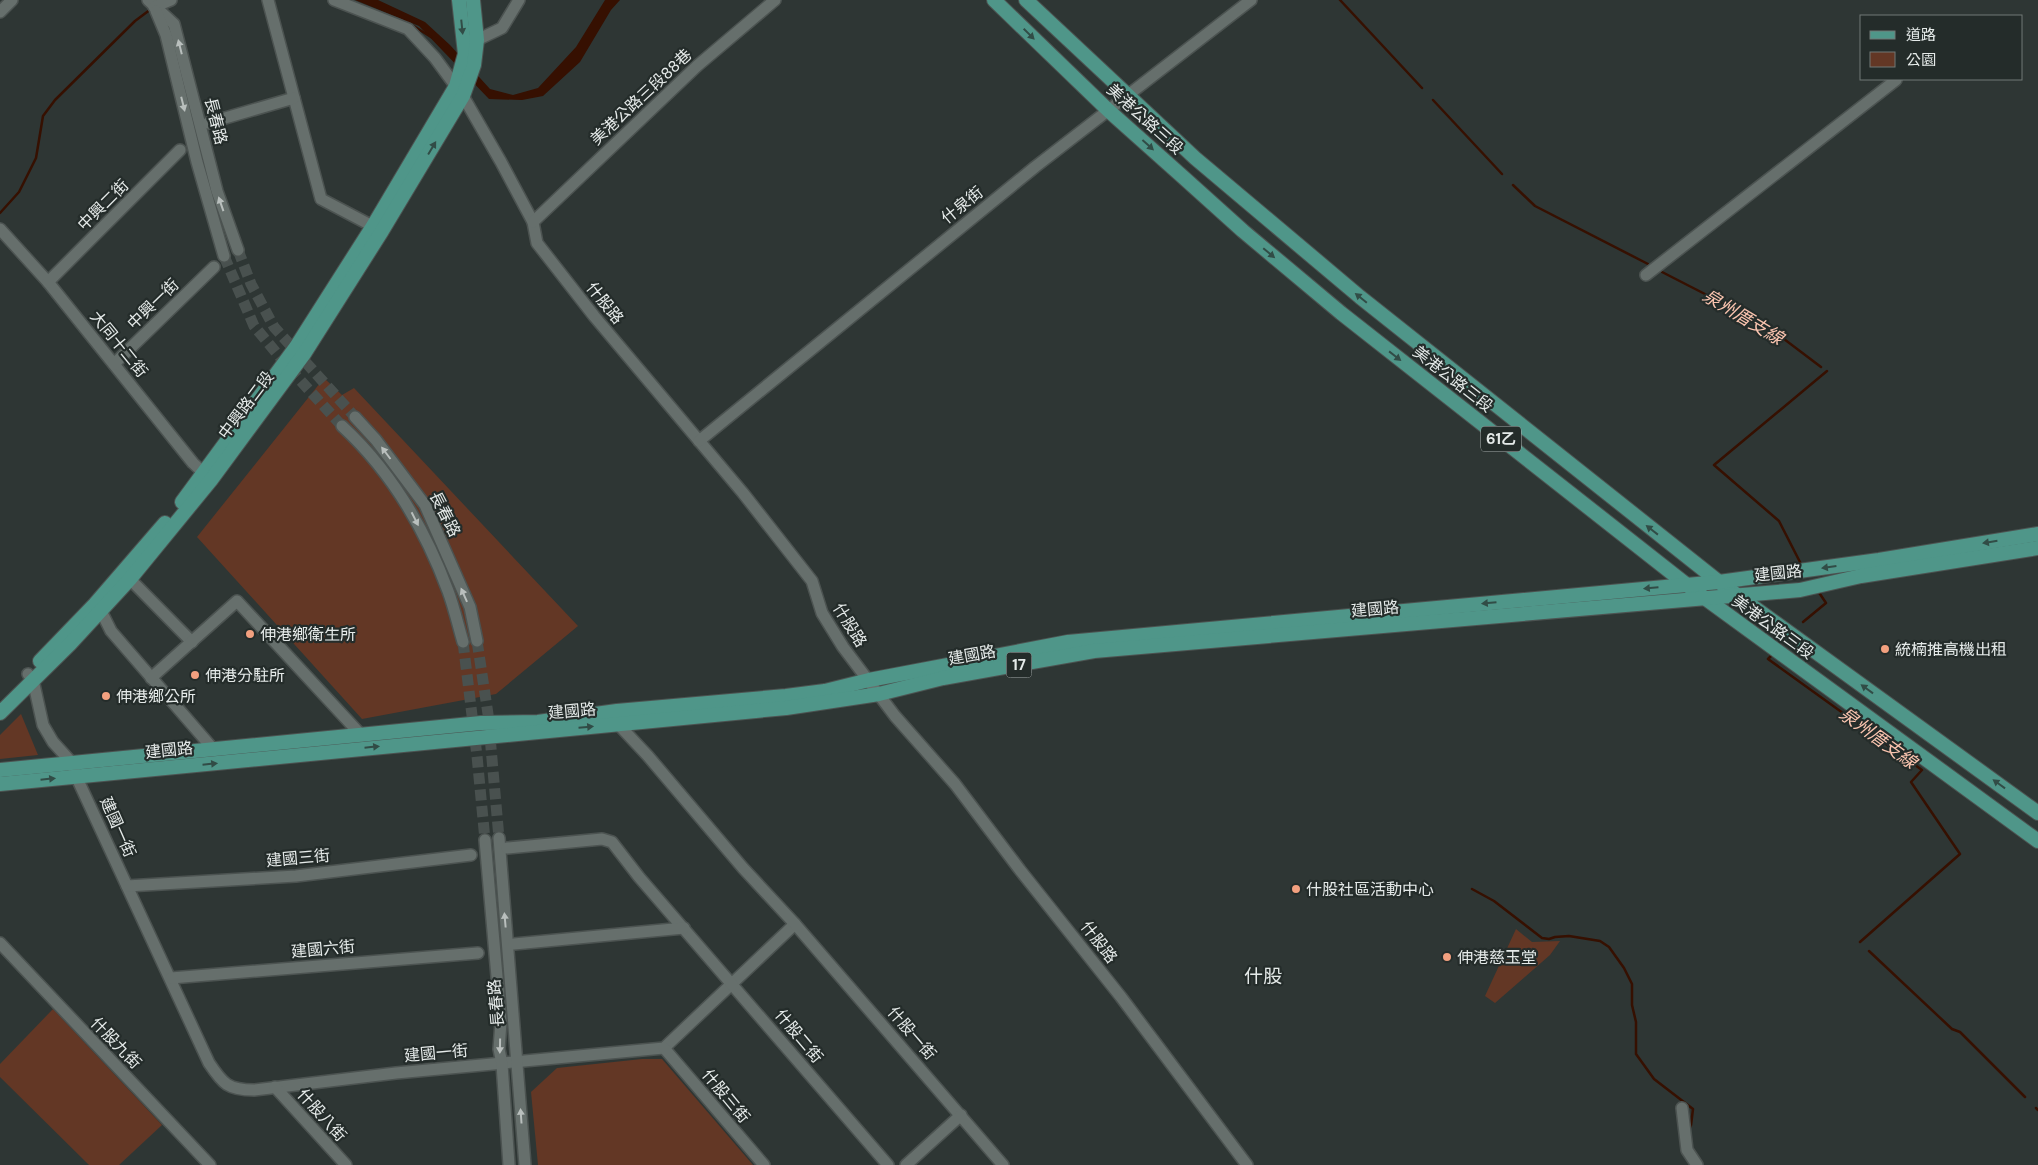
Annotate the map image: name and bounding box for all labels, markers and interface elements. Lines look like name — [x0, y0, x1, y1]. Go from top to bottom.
legend — [1860, 15, 2023, 80]
one-way arrow — [458, 19, 466, 35]
text: 道路 — [1906, 25, 1936, 45]
one-way arrow — [1023, 28, 1035, 40]
one-way arrow — [176, 40, 184, 55]
street label: 美港公路三段88巷 — [586, 44, 696, 150]
text: 公園 — [1906, 50, 1936, 70]
street label: 美港公路三段 — [1102, 79, 1188, 159]
street label: 長春路 — [200, 95, 232, 147]
one-way arrow — [179, 97, 187, 112]
one-way arrow — [1141, 140, 1154, 151]
one-way arrow — [428, 142, 437, 155]
street label: 中興二街 — [73, 175, 133, 235]
street label: 什泉街 — [937, 182, 987, 228]
one-way arrow — [217, 197, 224, 212]
one-way arrow — [1263, 247, 1275, 259]
street label: 中興一街 — [123, 274, 183, 334]
street label: 什股路 — [582, 278, 628, 328]
water label: 泉州厝支線 — [1698, 284, 1789, 351]
one-way arrow — [1354, 292, 1367, 303]
street label: 大同十二街 — [86, 306, 152, 382]
street label: 美港公路三段 — [1409, 341, 1497, 417]
one-way arrow — [1388, 350, 1401, 361]
street label: 中興路二段 — [214, 367, 278, 443]
road number: 61乙 — [1481, 426, 1521, 452]
one-way arrow — [381, 446, 391, 460]
street label: 長春路 — [425, 488, 465, 540]
one-way arrow — [411, 512, 419, 526]
one-way arrow — [1646, 524, 1659, 535]
one-way arrow — [1982, 539, 1998, 547]
street label: 建國路 — [1753, 560, 1803, 586]
one-way arrow — [1821, 564, 1837, 572]
one-way arrow — [1642, 584, 1658, 592]
one-way arrow — [460, 588, 468, 602]
street label: 美港公路三段 — [1728, 590, 1818, 664]
street label: 建國路 — [1350, 596, 1400, 622]
street label: 什股路 — [828, 599, 872, 651]
one-way arrow — [1481, 600, 1497, 608]
place label: 伸港鄉衛生所 — [260, 624, 356, 645]
marker: 伸港鄉衛生所 — [244, 628, 256, 640]
place label: 統楠推高機出租 — [1895, 639, 2007, 660]
street label: 建國路 — [947, 640, 997, 670]
marker: 統楠推高機出租 — [1879, 643, 1891, 655]
road number: 17 — [1006, 652, 1032, 678]
place label: 伸港分駐所 — [205, 665, 285, 686]
marker: 伸港分駐所 — [189, 669, 201, 681]
one-way arrow — [1860, 684, 1874, 694]
place label: 伸港鄉公所 — [116, 686, 196, 707]
marker: 伸港鄉公所 — [100, 690, 112, 702]
street label: 建國路 — [547, 698, 597, 724]
water label: 泉州厝支線 — [1835, 702, 1923, 775]
one-way arrow — [578, 723, 594, 731]
street label: 建國路 — [144, 737, 194, 763]
one-way arrow — [364, 743, 380, 751]
one-way arrow — [203, 759, 219, 767]
one-way arrow — [41, 775, 57, 783]
one-way arrow — [1992, 779, 2006, 789]
street label: 建國一街 — [95, 793, 141, 861]
street label: 建國三街 — [265, 845, 331, 871]
place label: 什股社區活動中心 — [1306, 879, 1434, 900]
marker: 什股社區活動中心 — [1290, 883, 1302, 895]
one-way arrow — [501, 911, 509, 927]
street label: 什股路 — [1076, 917, 1122, 967]
street label: 建國六街 — [290, 936, 356, 962]
place label: 伸港慈玉堂 — [1457, 947, 1537, 968]
marker: 伸港慈玉堂 — [1441, 951, 1453, 963]
district label: 什股 — [1244, 964, 1282, 989]
street label: 長春路 — [483, 978, 509, 1028]
street label: 什股一街 — [883, 1002, 941, 1064]
street label: 什股二街 — [770, 1005, 828, 1067]
street label: 什股九街 — [86, 1013, 146, 1073]
one-way arrow — [496, 1038, 504, 1054]
street label: 建國一街 — [403, 1040, 469, 1066]
street label: 什股三街 — [697, 1065, 755, 1127]
street label: 什股八街 — [293, 1084, 351, 1146]
one-way arrow — [517, 1108, 525, 1124]

